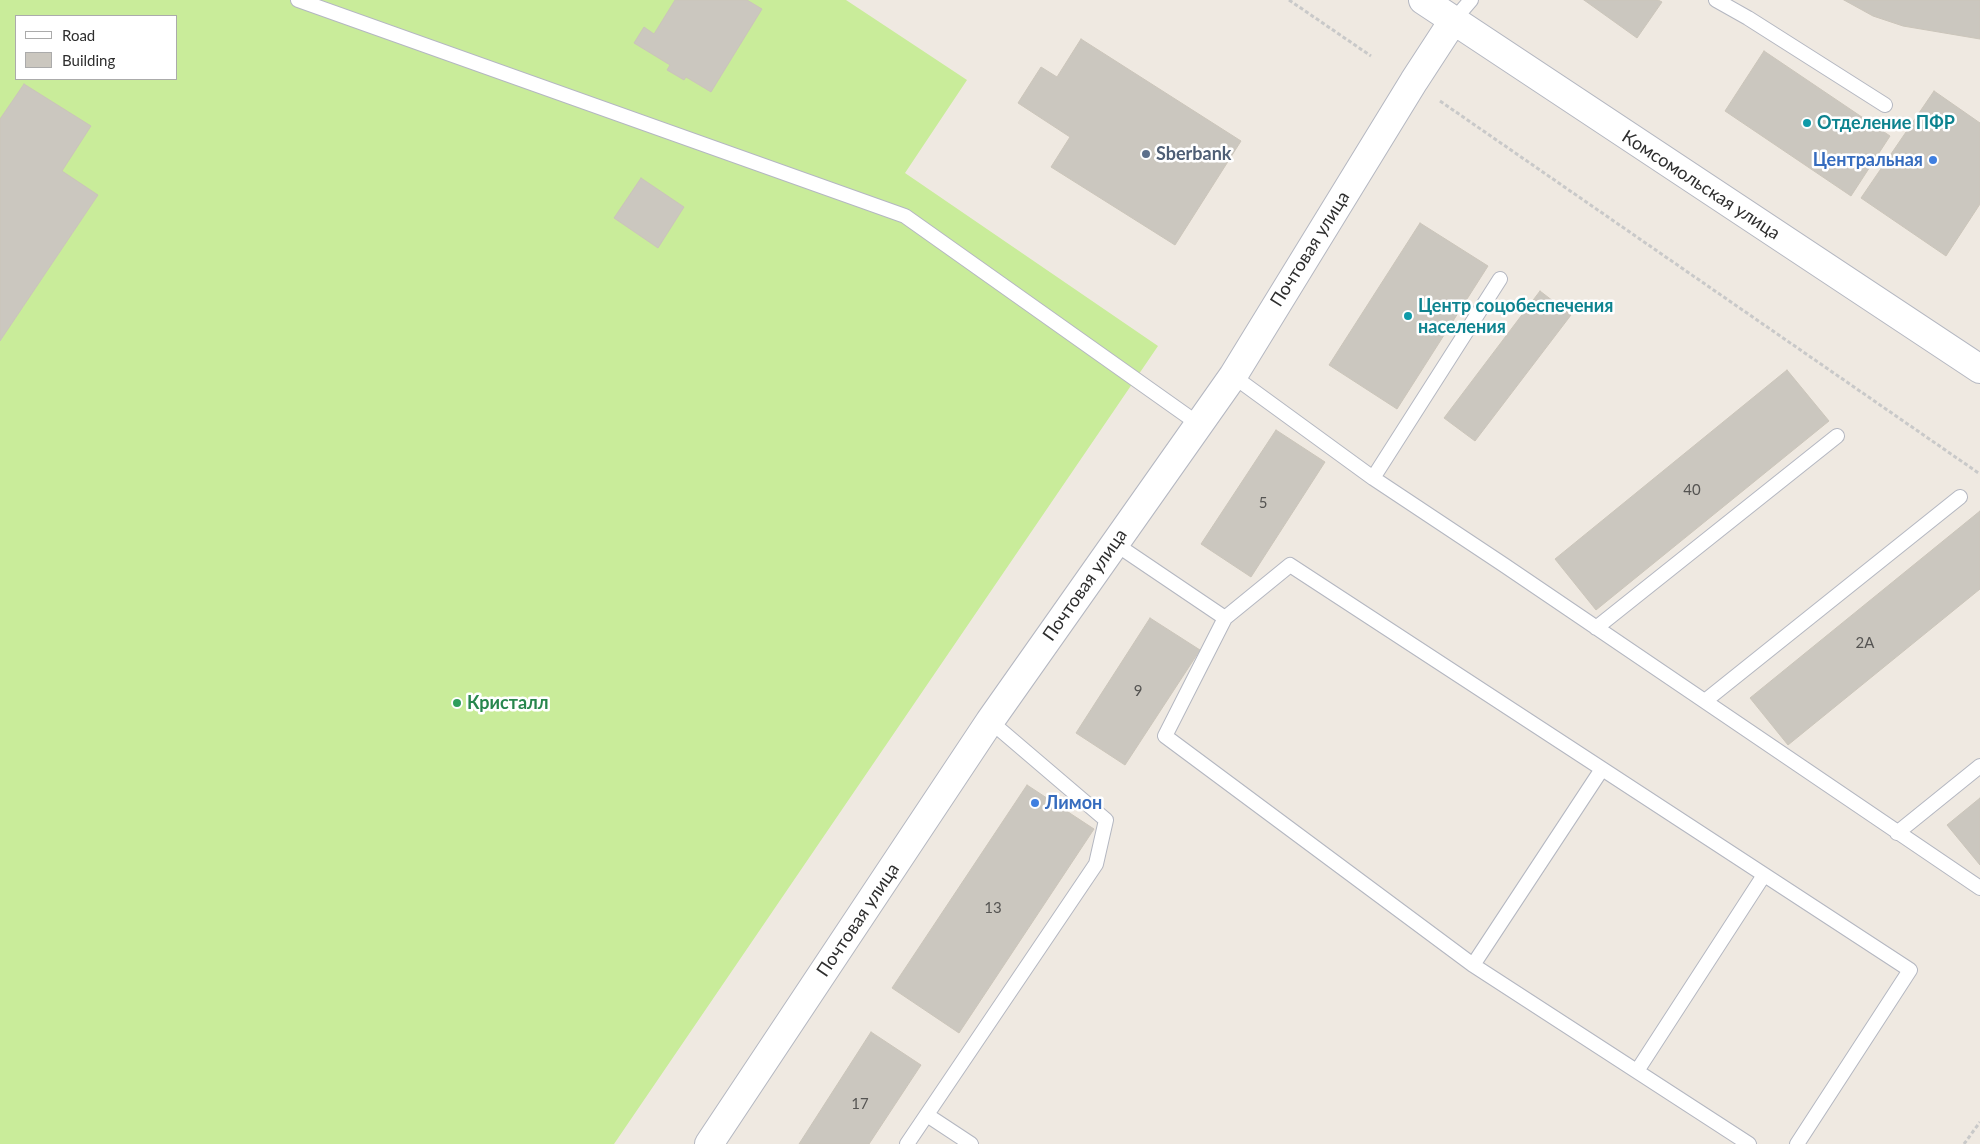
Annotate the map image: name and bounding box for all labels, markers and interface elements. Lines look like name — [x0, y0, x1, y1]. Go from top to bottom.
legend — [15, 15, 178, 80]
text: Road — [62, 26, 95, 44]
text: Building — [62, 51, 115, 69]
place label: Отделение ПФР — [1817, 112, 1955, 134]
marker: Отделение ПФР — [1801, 117, 1813, 129]
street label: Комсомольская улица — [1618, 126, 1784, 244]
place label: Sberbank — [1156, 143, 1231, 165]
marker: Sberbank — [1140, 148, 1152, 160]
place label: Центральная — [1813, 149, 1923, 171]
marker: Центральная — [1927, 154, 1939, 166]
street label: Почтовая улица — [1266, 187, 1354, 311]
place label: Центр соцобеспечения населения — [1418, 295, 1613, 338]
marker: Центр соцобеспечения населения — [1402, 310, 1414, 322]
house number: 40 — [1683, 481, 1701, 499]
house number: 5 — [1259, 494, 1267, 512]
street label: Почтовая улица — [1038, 525, 1132, 645]
house number: 2А — [1856, 634, 1874, 652]
house number: 9 — [1134, 682, 1142, 700]
place label: Кристалл — [467, 692, 549, 714]
marker: Кристалл — [451, 697, 463, 709]
place label: Лимон — [1045, 792, 1102, 814]
marker: Лимон — [1029, 797, 1041, 809]
street label: Почтовая улица — [812, 859, 904, 981]
house number: 13 — [984, 899, 1002, 917]
house number: 17 — [851, 1095, 869, 1113]

